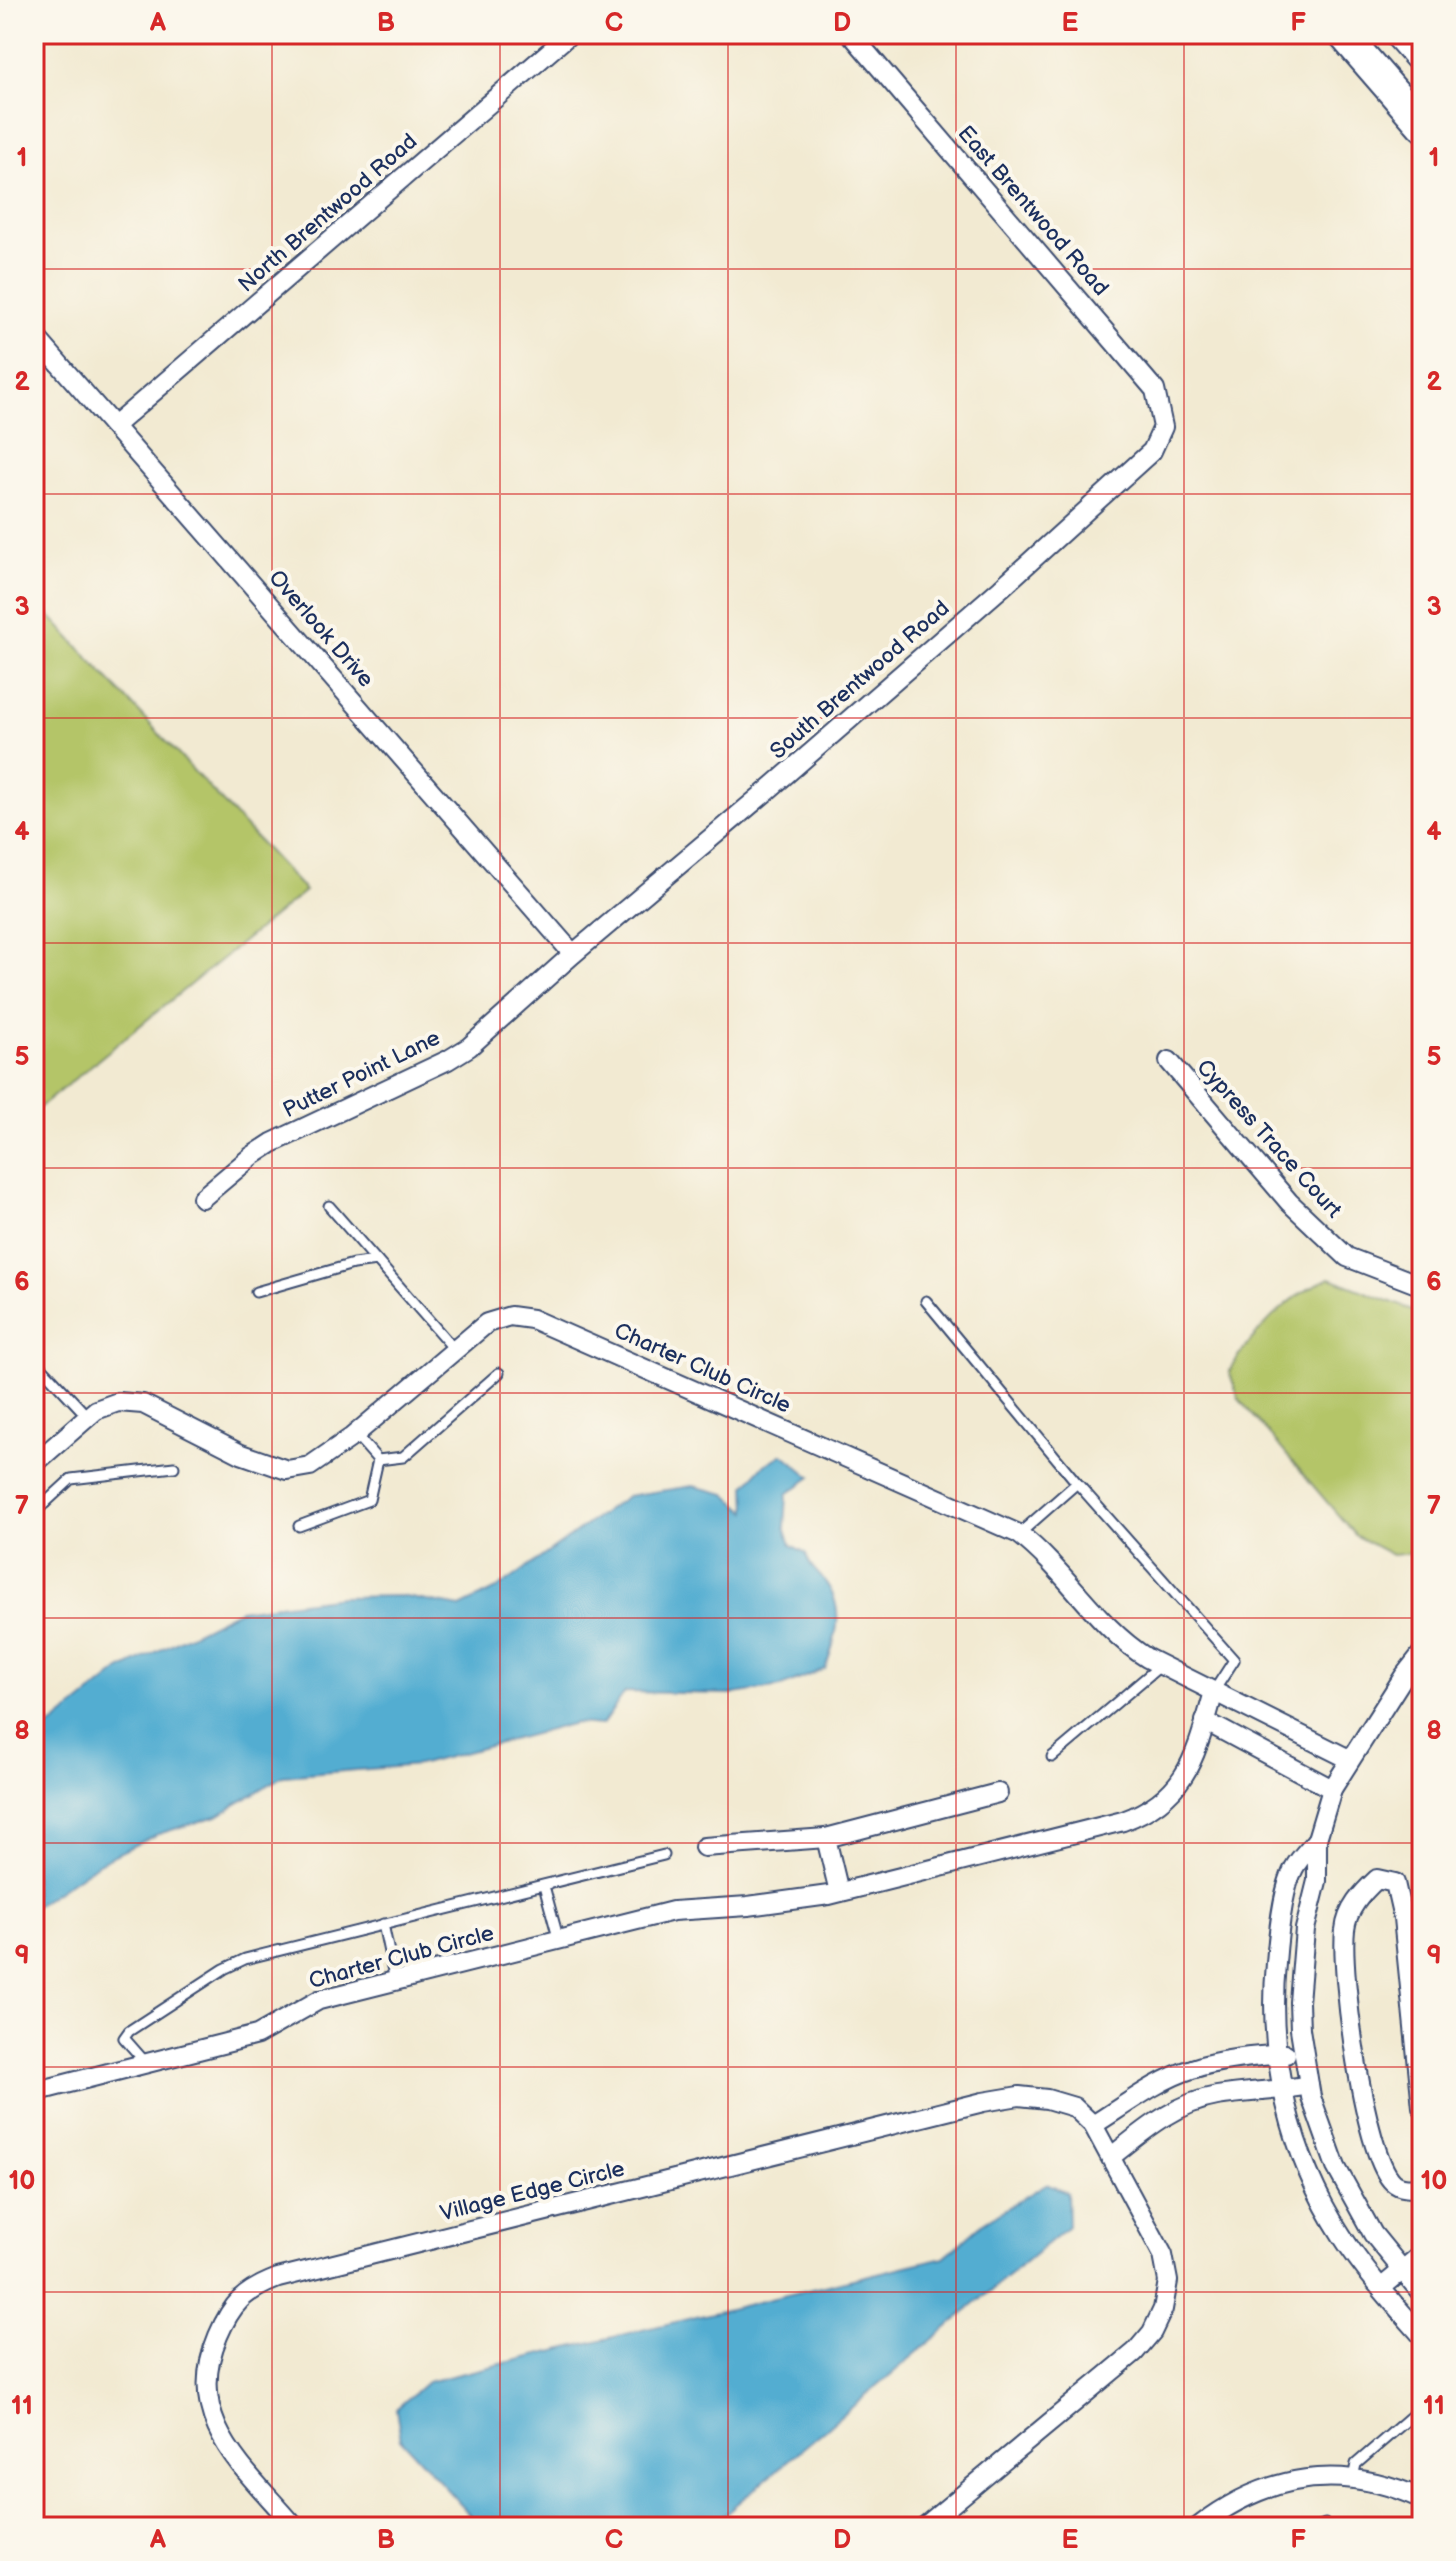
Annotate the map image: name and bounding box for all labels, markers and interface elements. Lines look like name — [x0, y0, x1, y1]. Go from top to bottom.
text: A — [149, 8, 166, 39]
text: B — [377, 8, 395, 39]
text: C — [605, 8, 623, 39]
text: D — [833, 8, 851, 39]
text: E — [1062, 8, 1079, 39]
text: F — [1290, 8, 1306, 39]
street label: East Brentwood Road — [952, 120, 1114, 302]
street label: North Brentwood Road — [233, 128, 423, 298]
text: 1 — [17, 143, 27, 174]
text: 1 — [1429, 143, 1439, 174]
text: 2 — [14, 367, 30, 398]
text: 2 — [1426, 367, 1442, 398]
street label: Overlook Drive — [263, 565, 379, 693]
text: 3 — [14, 592, 30, 623]
text: 3 — [1426, 592, 1442, 623]
street label: South Brentwood Road — [765, 595, 955, 765]
text: 4 — [14, 817, 30, 848]
text: 4 — [1426, 817, 1442, 848]
street label: Putter Point Lane — [279, 1025, 445, 1124]
text: 5 — [14, 1042, 30, 1073]
text: 5 — [1426, 1042, 1442, 1073]
street label: Cypress Trace Court — [1191, 1054, 1347, 1224]
text: 6 — [14, 1267, 30, 1298]
text: 6 — [1426, 1267, 1442, 1298]
street label: Charter Club Circle — [610, 1317, 795, 1419]
text: 7 — [15, 1491, 29, 1522]
text: 7 — [1427, 1491, 1441, 1522]
text: 8 — [14, 1716, 30, 1747]
text: 8 — [1426, 1716, 1442, 1747]
street label: Charter Club Circle — [306, 1920, 497, 1995]
text: 9 — [14, 1941, 30, 1972]
text: 9 — [1426, 1941, 1442, 1972]
street label: Village Edge Circle — [437, 2155, 627, 2227]
text: 10 — [8, 2166, 36, 2197]
text: 10 — [1420, 2166, 1448, 2197]
text: 11 — [11, 2391, 33, 2422]
text: 11 — [1423, 2391, 1445, 2422]
text: A — [149, 2525, 166, 2556]
text: B — [377, 2525, 395, 2556]
text: C — [605, 2525, 623, 2556]
text: D — [833, 2525, 851, 2556]
text: E — [1062, 2525, 1079, 2556]
text: F — [1290, 2525, 1306, 2556]

